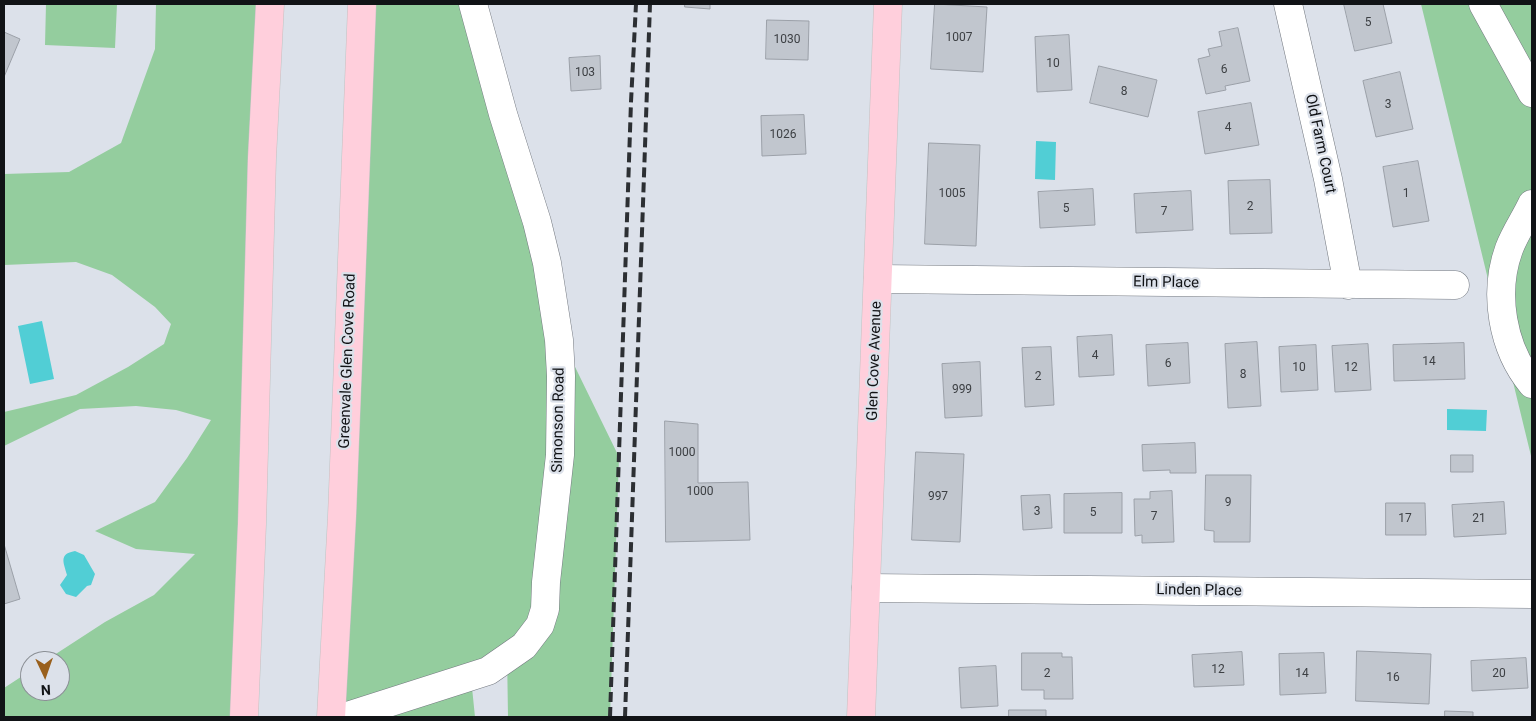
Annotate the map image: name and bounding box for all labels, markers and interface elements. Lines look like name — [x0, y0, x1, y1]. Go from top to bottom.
house number: 5 — [1365, 16, 1371, 30]
house number: 1007 — [946, 31, 972, 45]
house number: 1030 — [774, 33, 800, 47]
house number: 10 — [1046, 57, 1060, 71]
house number: 6 — [1221, 63, 1227, 77]
house number: 103 — [575, 66, 595, 80]
house number: 8 — [1121, 85, 1127, 99]
street label: Old Farm Court — [1301, 93, 1339, 195]
house number: 3 — [1385, 98, 1391, 112]
house number: 4 — [1225, 121, 1231, 135]
house number: 1026 — [770, 128, 796, 142]
house number: 1005 — [939, 187, 965, 201]
house number: 1 — [1403, 187, 1409, 201]
house number: 2 — [1247, 200, 1253, 214]
house number: 5 — [1063, 202, 1069, 216]
house number: 7 — [1161, 205, 1167, 219]
street label: Greenvale Glen Cove Road — [336, 273, 360, 449]
street label: Elm Place — [1133, 273, 1199, 293]
street label: Glen Cove Avenue — [864, 301, 886, 421]
house number: 4 — [1092, 349, 1098, 363]
house number: 14 — [1422, 355, 1436, 369]
house number: 6 — [1165, 357, 1171, 371]
house number: 10 — [1292, 361, 1306, 375]
house number: 12 — [1344, 361, 1358, 375]
street label: Simonson Road — [549, 367, 569, 473]
house number: 8 — [1240, 368, 1246, 382]
house number: 2 — [1035, 370, 1041, 384]
house number: 999 — [952, 383, 972, 397]
house number: 1000 — [669, 446, 695, 460]
house number: 1000 — [687, 485, 713, 499]
house number: 997 — [928, 490, 948, 504]
house number: 9 — [1225, 496, 1231, 510]
house number: 3 — [1034, 505, 1040, 519]
house number: 5 — [1090, 506, 1096, 520]
house number: 7 — [1151, 510, 1157, 524]
house number: 17 — [1398, 512, 1412, 526]
house number: 21 — [1472, 512, 1486, 526]
street label: Linden Place — [1156, 581, 1242, 601]
north arrow — [20, 651, 70, 701]
house number: 12 — [1211, 663, 1225, 677]
house number: 2 — [1044, 667, 1050, 681]
house number: 14 — [1295, 667, 1309, 681]
house number: 20 — [1492, 667, 1506, 681]
house number: 16 — [1386, 671, 1400, 685]
text: N — [40, 682, 51, 698]

